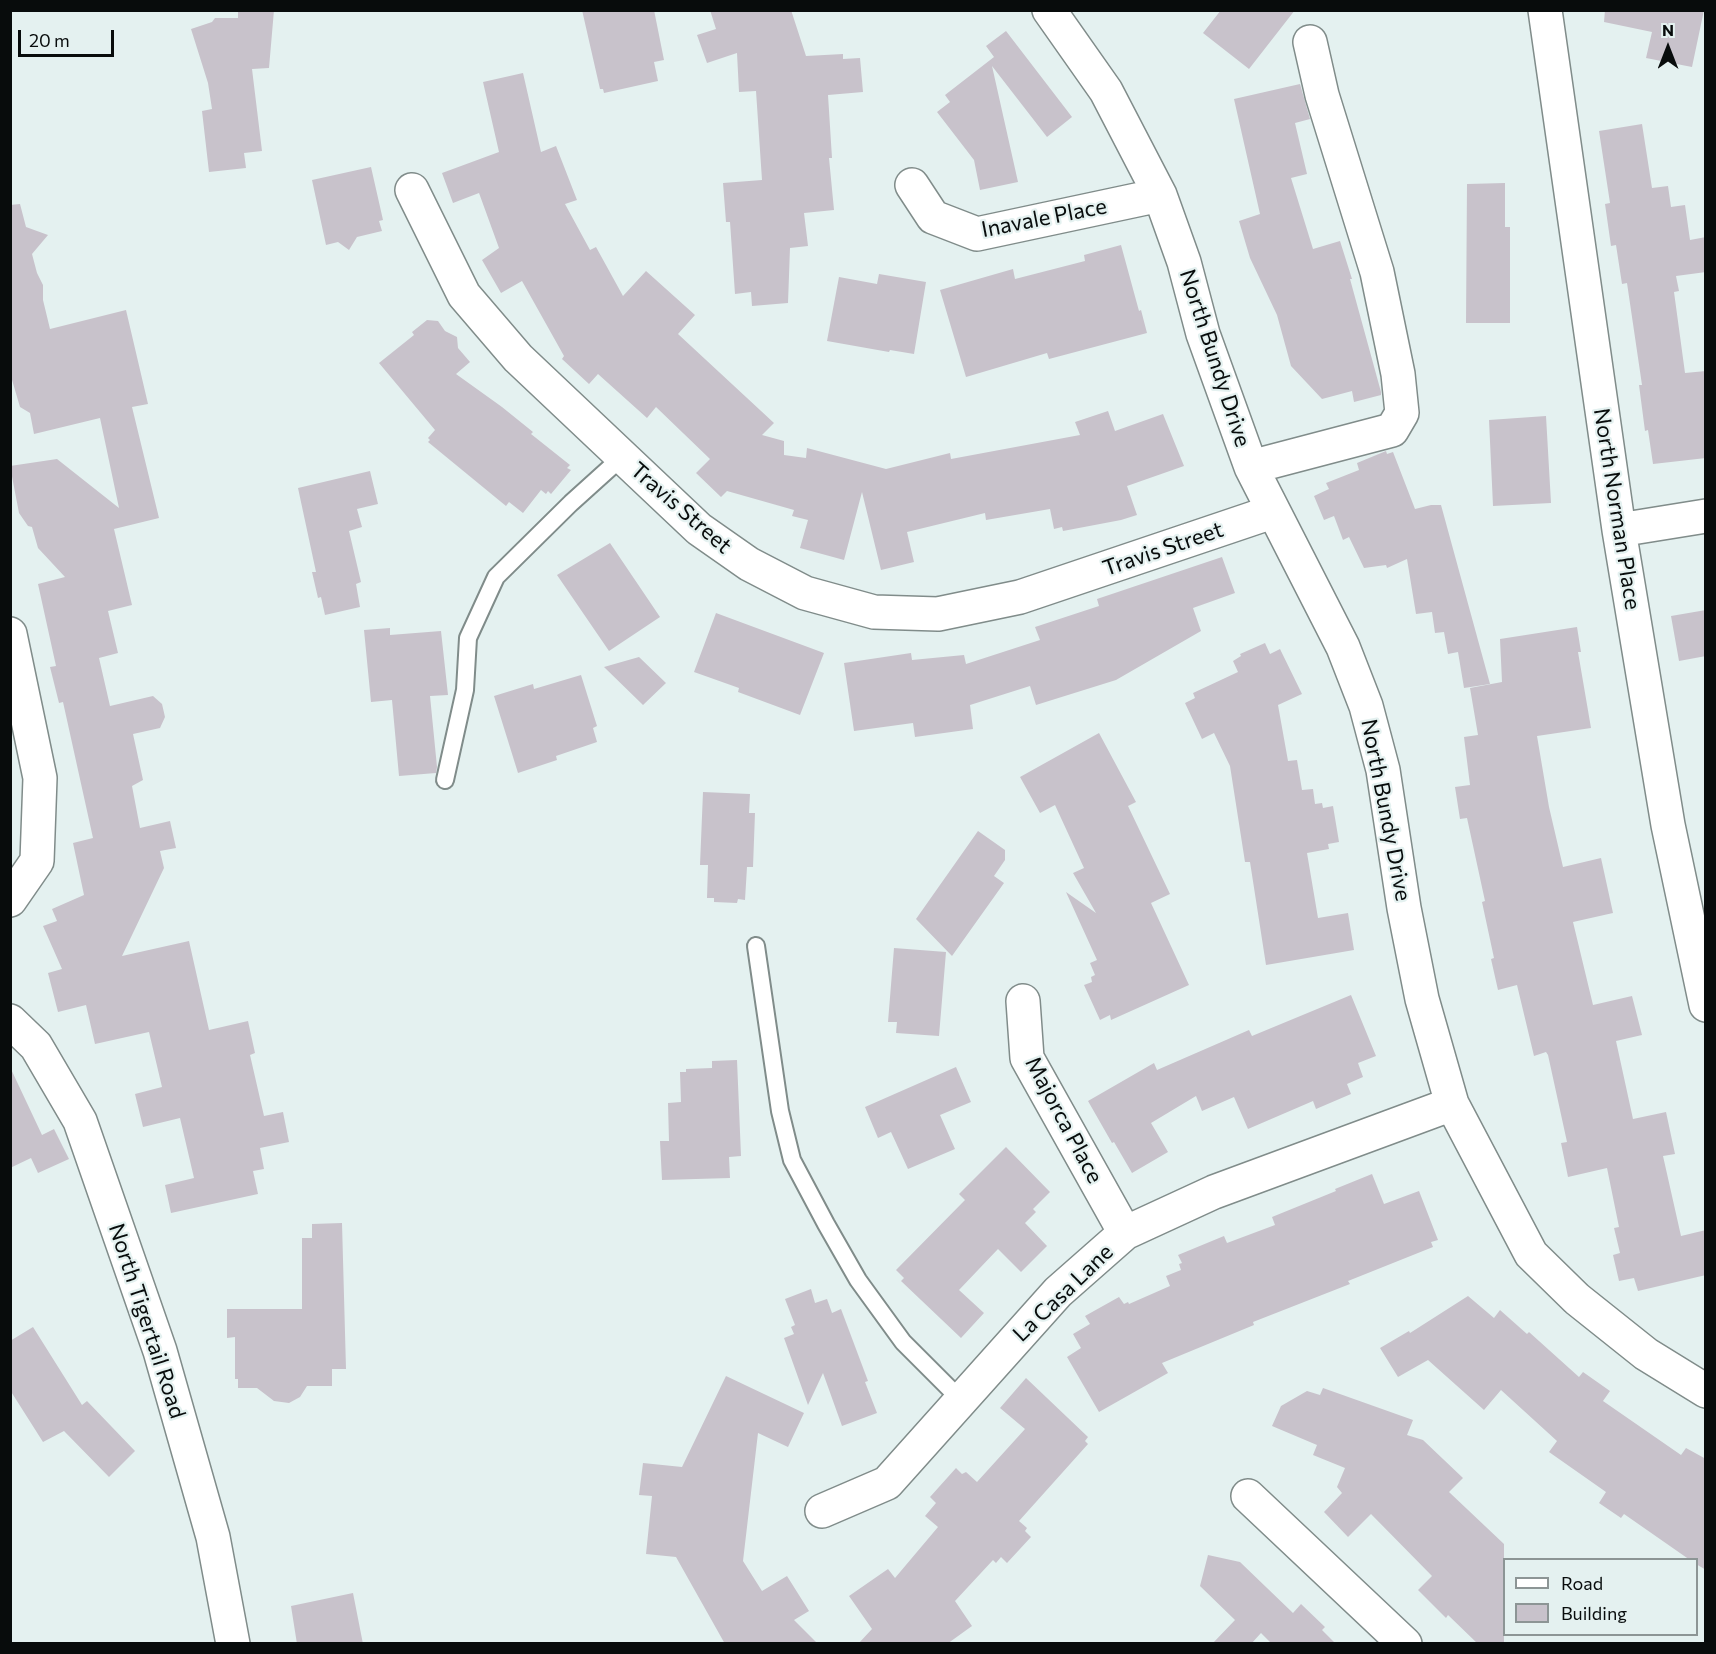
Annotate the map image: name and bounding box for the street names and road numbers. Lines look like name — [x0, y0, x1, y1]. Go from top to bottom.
street label: Inavale Place — [979, 193, 1109, 243]
street label: North Bundy Drive — [1174, 266, 1256, 450]
street label: North Norman Place — [1588, 406, 1646, 612]
street label: Travis Street — [625, 457, 737, 559]
street label: Travis Street — [1099, 516, 1227, 582]
street label: North Bundy Drive — [1355, 717, 1417, 903]
street label: Majorca Place — [1020, 1052, 1108, 1188]
street label: North Tigertail Road — [103, 1220, 191, 1422]
street label: La Casa Lane — [1007, 1239, 1119, 1347]

